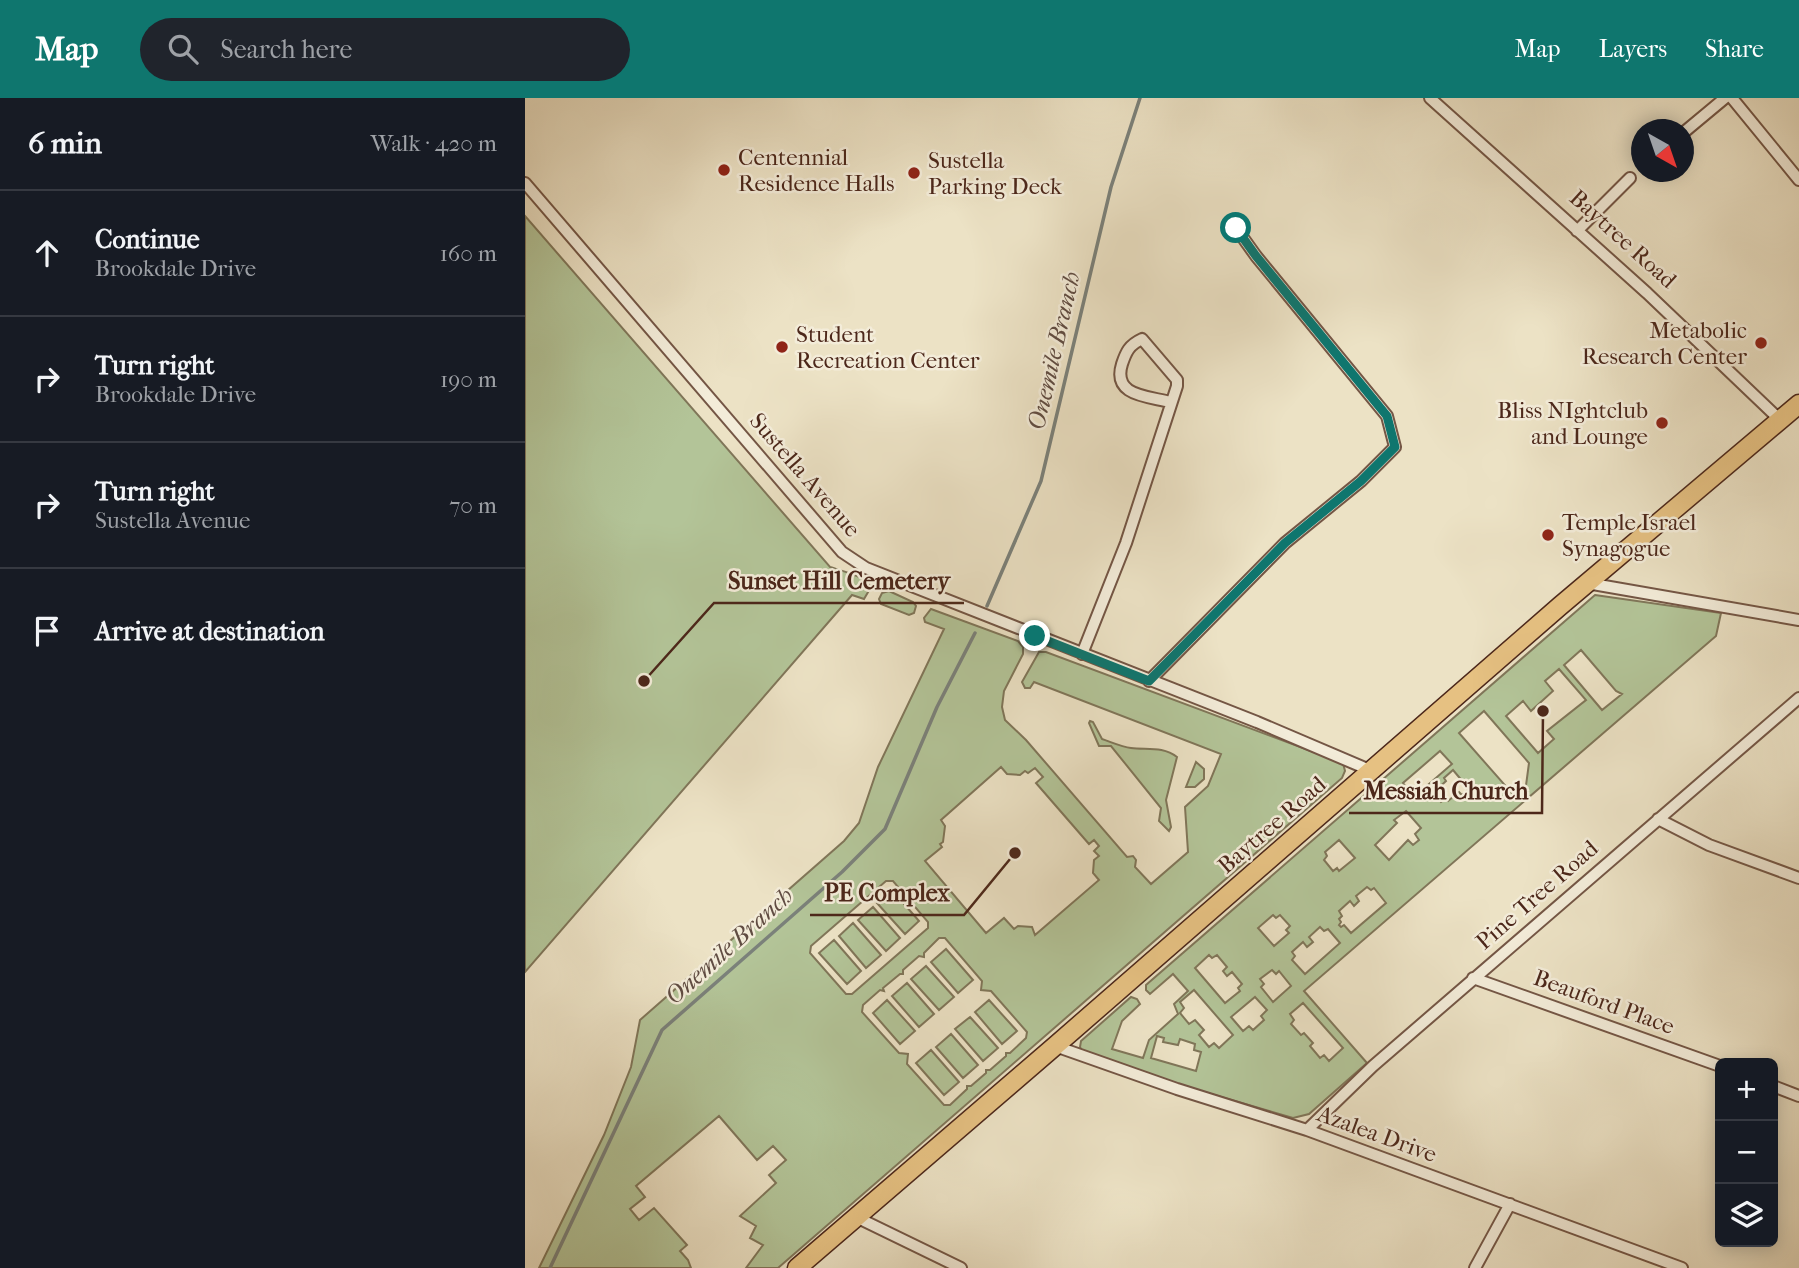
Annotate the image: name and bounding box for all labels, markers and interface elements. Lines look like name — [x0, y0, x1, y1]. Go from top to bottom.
search box — [140, 18, 630, 81]
text: Map — [35, 30, 98, 69]
icon: search — [164, 30, 202, 68]
text: Search here — [220, 34, 352, 65]
text: Map — [1515, 35, 1561, 63]
text: Layers — [1599, 35, 1667, 63]
text: Share — [1705, 35, 1764, 63]
north arrow — [1631, 119, 1694, 182]
text: 6 min — [28, 126, 102, 161]
text: Walk · 420 m — [370, 130, 497, 157]
place label: Centennial Residence Halls — [738, 144, 895, 197]
place label: Sustella Parking Deck — [928, 147, 1063, 200]
marker: Centennial Residence Halls — [716, 162, 732, 178]
marker: Sustella Parking Deck — [906, 165, 922, 181]
street label: Baytree Road — [1564, 184, 1682, 294]
route start — [1220, 212, 1251, 243]
text: Continue — [95, 224, 200, 255]
icon: ahead — [28, 234, 66, 272]
text: 160 m — [440, 240, 497, 267]
text: Brookdale Drive — [95, 255, 256, 282]
water label: Onemile Branch — [1022, 269, 1086, 433]
place label: Metabolic Research Center — [1582, 317, 1747, 370]
place label: Student Recreation Center — [796, 321, 980, 374]
marker: Metabolic Research Center — [1753, 335, 1769, 351]
marker: Student Recreation Center — [774, 339, 790, 355]
text: Turn right — [95, 350, 215, 381]
icon: right — [28, 360, 66, 398]
text: 190 m — [440, 366, 497, 393]
text: Brookdale Drive — [95, 381, 256, 408]
place label: Bliss NIghtclub and Lounge — [1497, 397, 1648, 450]
street label: Sustella Avenue — [744, 408, 866, 542]
marker: Bliss NIghtclub and Lounge — [1654, 415, 1670, 431]
text: Turn right — [95, 476, 215, 507]
icon: right — [28, 486, 66, 524]
text: 70 m — [449, 492, 497, 519]
text: Sustella Avenue — [95, 507, 250, 534]
place label: Temple Israel Synagogue — [1562, 509, 1697, 562]
marker: Temple Israel Synagogue — [1540, 527, 1556, 543]
callout: Sunset Hill Cemetery — [714, 558, 964, 603]
text: Sunset Hill Cemetery — [728, 567, 951, 595]
icon: arrive — [28, 612, 66, 650]
text: Arrive at destination — [95, 616, 325, 647]
route end — [1019, 620, 1050, 651]
callout: Messiah Church — [1349, 768, 1542, 813]
street label: Baytree Road — [1212, 770, 1332, 879]
text: Messiah Church — [1363, 777, 1529, 805]
street label: Pine Tree Road — [1471, 834, 1604, 955]
callout: PE Complex — [810, 870, 964, 915]
text: PE Complex — [824, 879, 950, 907]
water label: Onemile Branch — [660, 881, 798, 1011]
street label: Beauford Place — [1530, 964, 1678, 1040]
map controls — [1715, 1058, 1778, 1247]
button: + — [1715, 1058, 1778, 1121]
street label: Azalea Drive — [1313, 1100, 1440, 1168]
button: − — [1715, 1121, 1778, 1184]
button: layers — [1715, 1184, 1778, 1247]

